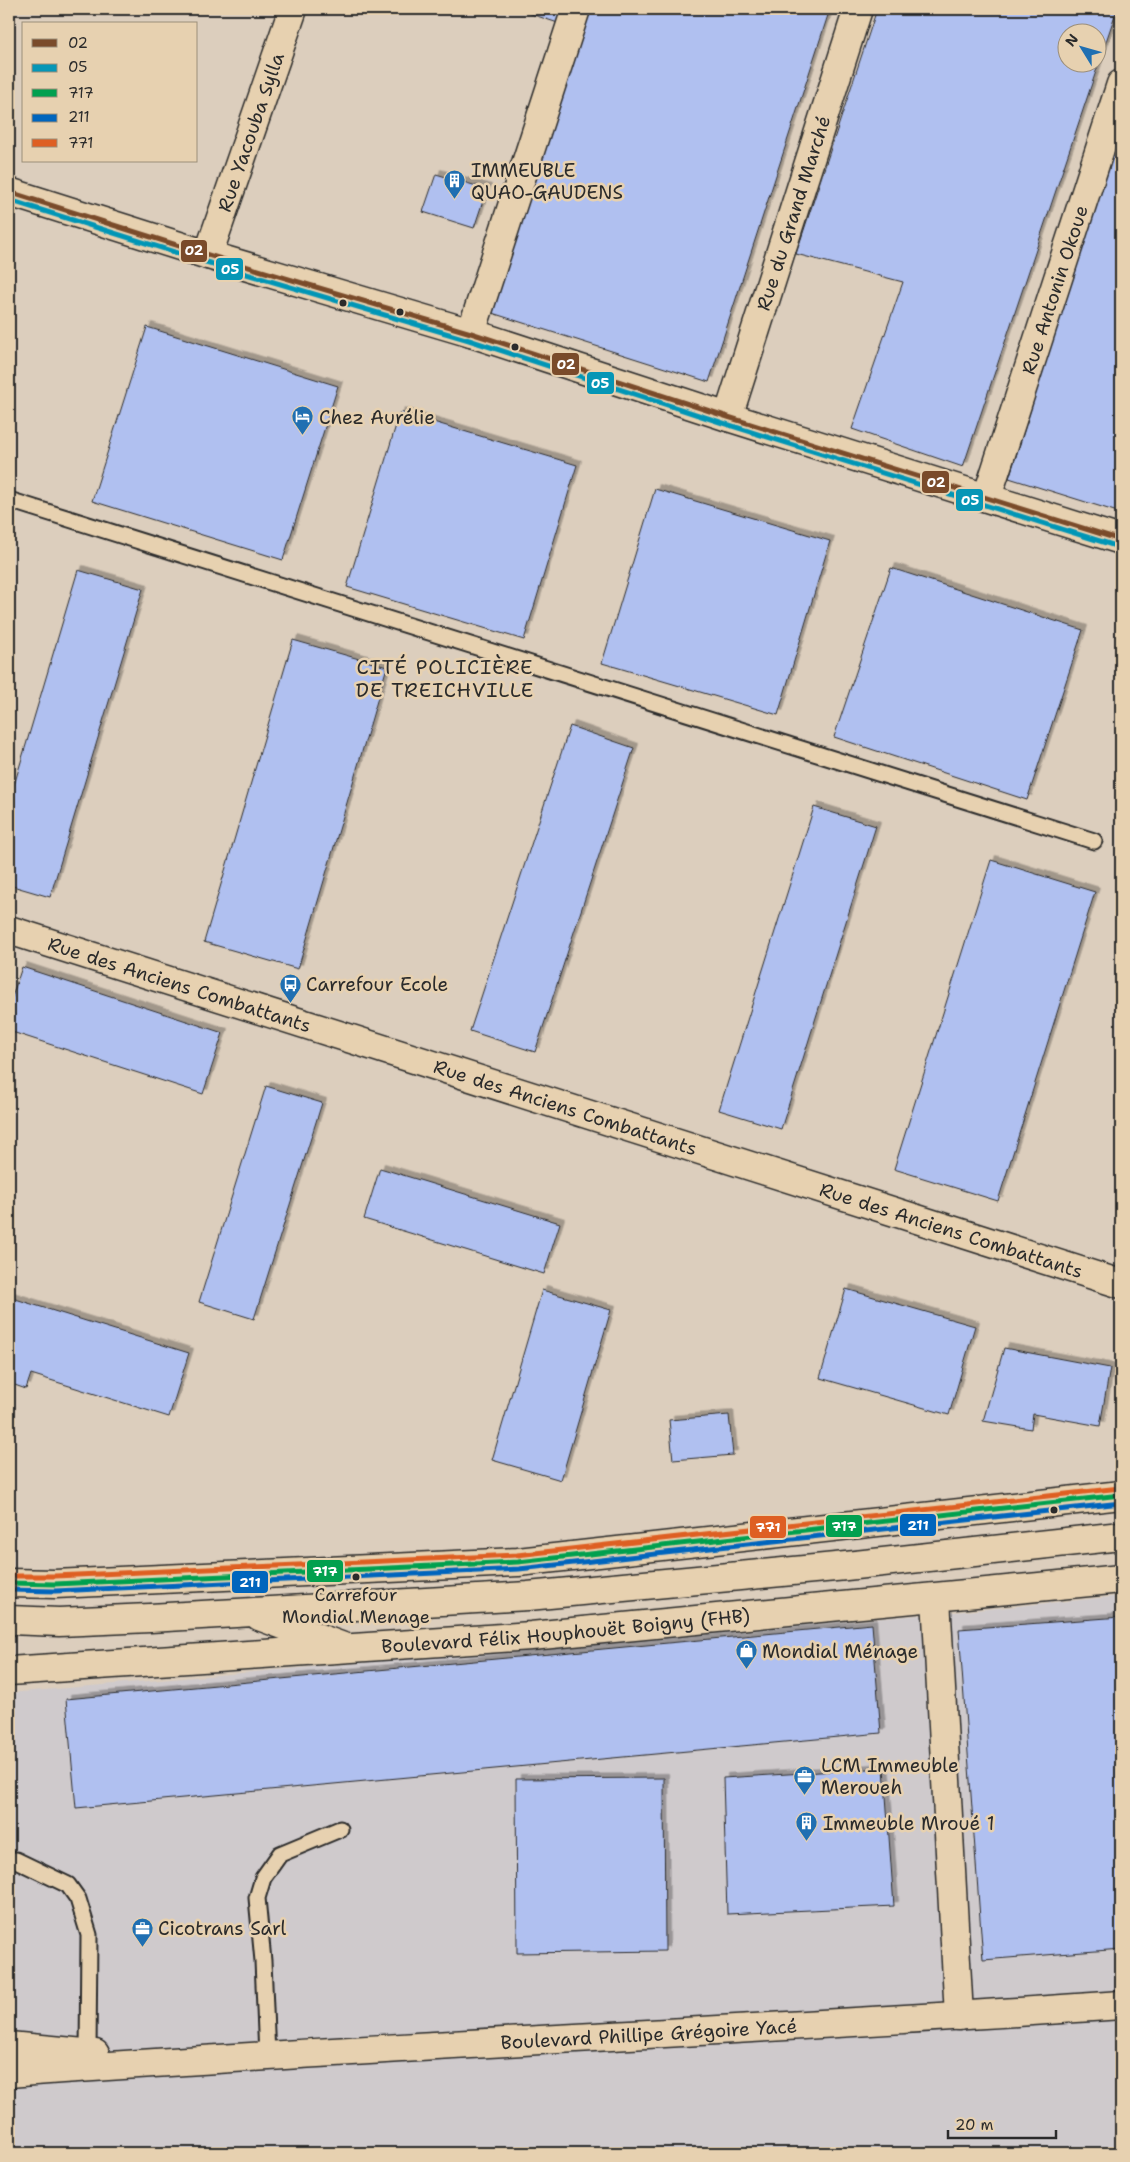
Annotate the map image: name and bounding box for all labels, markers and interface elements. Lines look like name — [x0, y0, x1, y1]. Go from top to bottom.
legend — [22, 22, 198, 162]
north arrow — [1058, 22, 1108, 72]
text: N — [1061, 30, 1082, 50]
text: 02 — [68, 33, 88, 53]
street label: Rue Yacouba Sylla — [211, 49, 290, 215]
text: 05 — [68, 57, 88, 77]
text: 717 — [68, 83, 94, 103]
text: 211 — [68, 107, 90, 127]
street label: Rue du Grand Marché — [750, 112, 836, 314]
text: 771 — [68, 133, 94, 153]
place label: IMMEUBLE QUAO-GAUDENS — [471, 158, 623, 205]
building icon: IMMEUBLE QUAO-GAUDENS — [443, 169, 467, 200]
street label: Rue Antonin Okoue — [1015, 202, 1093, 377]
line badge: 02 — [180, 239, 208, 263]
text: 02 — [184, 241, 204, 259]
line badge: 05 — [215, 257, 244, 281]
text: 05 — [221, 260, 240, 278]
unlabelled marker — [338, 298, 348, 308]
unlabelled marker — [395, 307, 405, 317]
unlabelled marker — [510, 342, 520, 352]
line badge: 02 — [551, 352, 580, 376]
text: 02 — [556, 355, 576, 373]
line badge: 05 — [586, 371, 615, 395]
text: 05 — [591, 374, 610, 392]
hotel icon: Chez Aurélie — [291, 405, 315, 436]
place label: Chez Aurélie — [319, 405, 435, 430]
line badge: 02 — [921, 470, 950, 494]
text: 02 — [926, 473, 946, 491]
line badge: 05 — [955, 488, 984, 512]
text: 05 — [961, 491, 980, 509]
district label: CITÉ POLICIÈRE DE TREICHVILLE — [356, 654, 534, 703]
street label: Rue des Anciens Combattants — [45, 931, 314, 1038]
bus stop icon: Carrefour Ecole — [278, 972, 302, 1003]
place label: Carrefour Ecole — [306, 972, 448, 997]
street label: Rue des Anciens Combattants — [431, 1054, 700, 1161]
street label: Rue des Anciens Combattants — [817, 1176, 1086, 1284]
unlabelled marker — [1049, 1505, 1059, 1515]
line badge: 211 — [899, 1513, 937, 1537]
line badge: 717 — [825, 1514, 863, 1538]
line badge: 771 — [749, 1515, 787, 1539]
text: 211 — [907, 1516, 929, 1534]
text: 717 — [831, 1517, 857, 1535]
text: 771 — [755, 1518, 781, 1536]
line badge: 717 — [306, 1559, 344, 1583]
text: 717 — [312, 1562, 338, 1580]
line badge: 211 — [231, 1570, 269, 1594]
marker: Carrefour Mondial Menage — [351, 1572, 361, 1582]
text: 211 — [239, 1573, 261, 1591]
place label: Carrefour Mondial Menage — [282, 1583, 430, 1629]
street label: Boulevard Félix Houphouët Boigny (FHB) — [380, 1602, 751, 1659]
shop icon: Mondial Ménage — [734, 1639, 758, 1670]
place label: Mondial Ménage — [762, 1639, 918, 1664]
place label: LCM Immeuble Meroueh — [821, 1753, 959, 1800]
office icon: LCM Immeuble Meroueh — [793, 1764, 817, 1795]
building icon: Immeuble Mroué 1 — [795, 1811, 819, 1842]
place label: Immeuble Mroué 1 — [823, 1811, 995, 1836]
office icon: Cicotrans Sarl — [130, 1916, 154, 1947]
place label: Cicotrans Sarl — [158, 1916, 287, 1941]
street label: Boulevard Phillipe Grégoire Yacé — [500, 2013, 798, 2055]
scale bar — [948, 2107, 1055, 2139]
text: 20 m — [955, 2115, 994, 2135]

